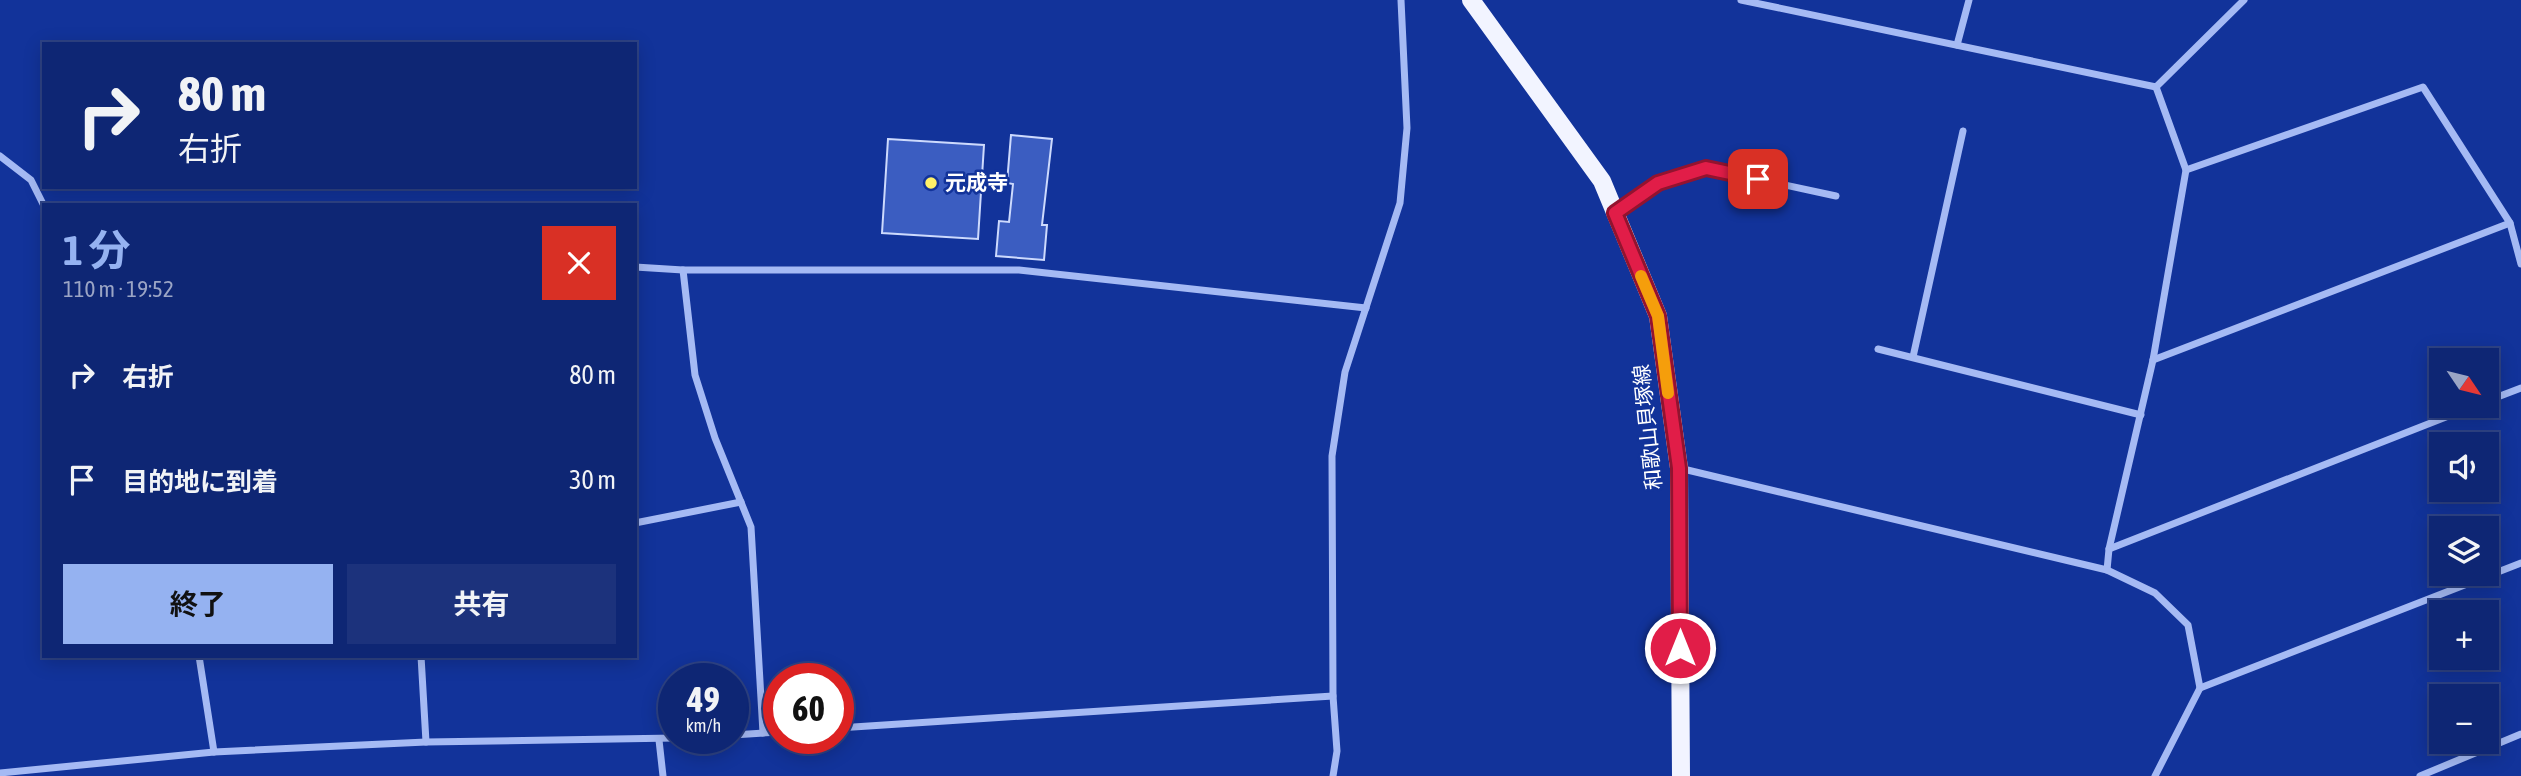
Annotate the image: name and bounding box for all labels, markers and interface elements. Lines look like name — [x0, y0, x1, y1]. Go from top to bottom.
text: 80 m — [178, 65, 266, 121]
icon: right — [63, 70, 154, 161]
text: 右折 — [178, 130, 242, 167]
pin — [1728, 149, 1788, 209]
icon: arrive — [1739, 160, 1777, 198]
place label: 元成寺 — [945, 170, 1008, 194]
marker: 元成寺 — [923, 175, 939, 191]
text: 1 分 — [63, 226, 131, 274]
button: close — [542, 226, 616, 300]
text: 110 m · 19:52 — [63, 276, 174, 302]
north arrow — [2429, 348, 2499, 418]
map controls — [2429, 348, 2499, 754]
icon: right — [63, 356, 101, 394]
text: 80 m — [569, 360, 616, 390]
text: 右折 — [122, 362, 174, 392]
street label: 和歌山貝塚線 — [1628, 363, 1666, 491]
button: sound — [2429, 432, 2499, 502]
icon: arrive — [63, 461, 101, 499]
text: 30 m — [569, 465, 616, 495]
text: 目的地に到着 — [122, 467, 278, 497]
button: layers — [2429, 516, 2499, 586]
button: 終了 — [63, 564, 333, 644]
button: 共有 — [347, 564, 616, 644]
button: + — [2429, 600, 2499, 670]
position arrow — [1643, 611, 1717, 685]
speed limit sign: 60 — [763, 663, 854, 754]
text: 49 — [687, 679, 720, 719]
button: − — [2429, 684, 2499, 754]
text: km/h — [686, 715, 721, 736]

